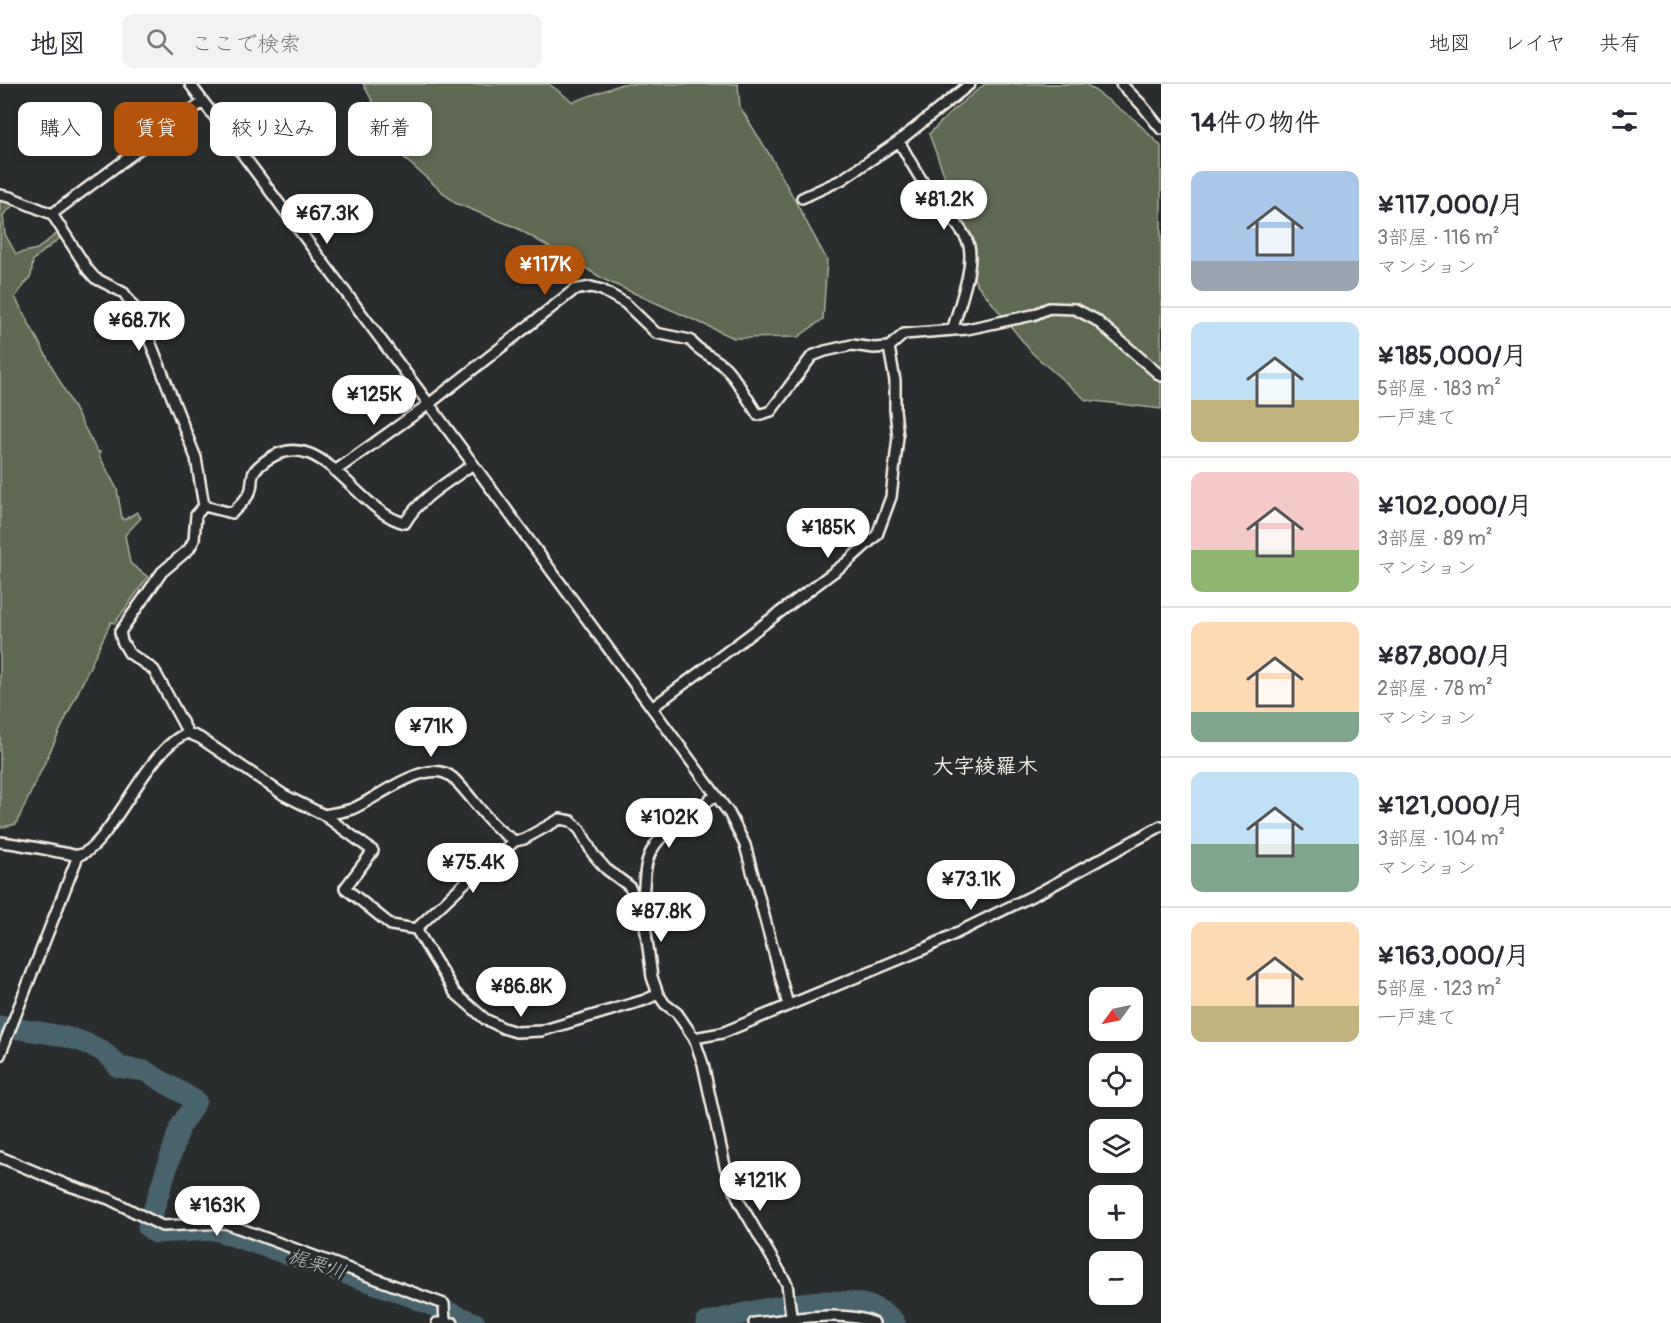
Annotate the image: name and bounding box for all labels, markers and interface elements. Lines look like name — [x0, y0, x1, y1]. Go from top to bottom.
search box — [122, 14, 542, 68]
icon: search — [143, 25, 176, 58]
text: 地図 — [30, 27, 86, 62]
text: ここで検索 — [191, 30, 301, 58]
text: 地図 — [1429, 30, 1471, 57]
text: レイヤ — [1504, 30, 1566, 57]
text: 共有 — [1599, 30, 1641, 57]
chip: 購入 — [18, 102, 102, 156]
chip: 賃貸 — [114, 102, 198, 156]
chip: 絞り込み — [210, 102, 336, 156]
chip: 新着 — [348, 102, 432, 156]
icon: filters — [1608, 104, 1641, 137]
text: 14件の物件 — [1191, 107, 1320, 139]
pin: ¥81.2K — [895, 180, 993, 231]
text: ¥81.2K — [914, 187, 974, 212]
text: ¥117,000/月 — [1377, 189, 1524, 221]
pin: ¥67.3K — [278, 194, 376, 245]
icon: home — [1239, 195, 1311, 267]
text: ¥67.3K — [295, 201, 359, 226]
text: 3部屋 · 116 m² — [1377, 225, 1500, 250]
pin: ¥117K — [503, 245, 587, 296]
text: ¥117K — [519, 252, 571, 277]
text: マンション — [1377, 254, 1476, 279]
pin: ¥68.7K — [90, 301, 188, 352]
text: ¥68.7K — [108, 308, 170, 333]
text: ¥185,000/月 — [1377, 340, 1528, 372]
icon: home — [1239, 346, 1311, 418]
pin: ¥125K — [332, 375, 416, 426]
text: 5部屋 · 183 m² — [1377, 376, 1501, 401]
text: ¥125K — [346, 382, 402, 407]
text: 一戸建て — [1377, 405, 1457, 430]
text: ¥102,000/月 — [1377, 490, 1533, 522]
icon: home — [1239, 496, 1311, 568]
pin: ¥185K — [786, 508, 870, 559]
text: ¥185K — [801, 515, 855, 540]
text: 3部屋 · 89 m² — [1377, 526, 1493, 551]
text: マンション — [1377, 555, 1476, 580]
text: ¥87,800/月 — [1377, 640, 1512, 672]
icon: home — [1239, 646, 1311, 718]
text: 2部屋 · 78 m² — [1377, 676, 1493, 701]
text: マンション — [1377, 705, 1476, 730]
pin: ¥71K — [395, 707, 467, 758]
text: ¥71K — [409, 714, 453, 739]
district label: 大字綾羅木 — [933, 753, 1038, 780]
text: ¥121,000/月 — [1377, 790, 1525, 822]
icon: home — [1239, 796, 1311, 868]
pin: ¥102K — [627, 798, 711, 849]
text: ¥102K — [640, 805, 698, 830]
text: 3部屋 · 104 m² — [1377, 826, 1505, 851]
pin: ¥75.4K — [424, 843, 522, 894]
text: ¥75.4K — [441, 850, 505, 875]
text: マンション — [1377, 855, 1476, 880]
pin: ¥73.1K — [922, 860, 1020, 911]
text: ¥73.1K — [941, 867, 1001, 892]
pin: ¥87.8K — [612, 892, 710, 943]
text: ¥87.8K — [630, 899, 692, 924]
text: ¥163,000/月 — [1377, 940, 1530, 972]
icon: home — [1239, 946, 1311, 1018]
pin: ¥86.8K — [472, 967, 570, 1018]
text: ¥86.8K — [490, 974, 552, 999]
text: 5部屋 · 123 m² — [1377, 976, 1501, 1001]
north arrow — [1089, 987, 1143, 1041]
map controls — [1089, 987, 1143, 1305]
text: 一戸建て — [1377, 1005, 1457, 1030]
button: locate — [1089, 1053, 1143, 1107]
button: layers — [1089, 1119, 1143, 1173]
pin: ¥121K — [718, 1161, 802, 1212]
text: ¥121K — [734, 1168, 786, 1193]
button: + — [1089, 1185, 1143, 1239]
pin: ¥163K — [175, 1186, 259, 1237]
text: ¥163K — [189, 1193, 245, 1218]
water label: 梶栗川 — [285, 1243, 349, 1285]
button: − — [1089, 1251, 1143, 1305]

